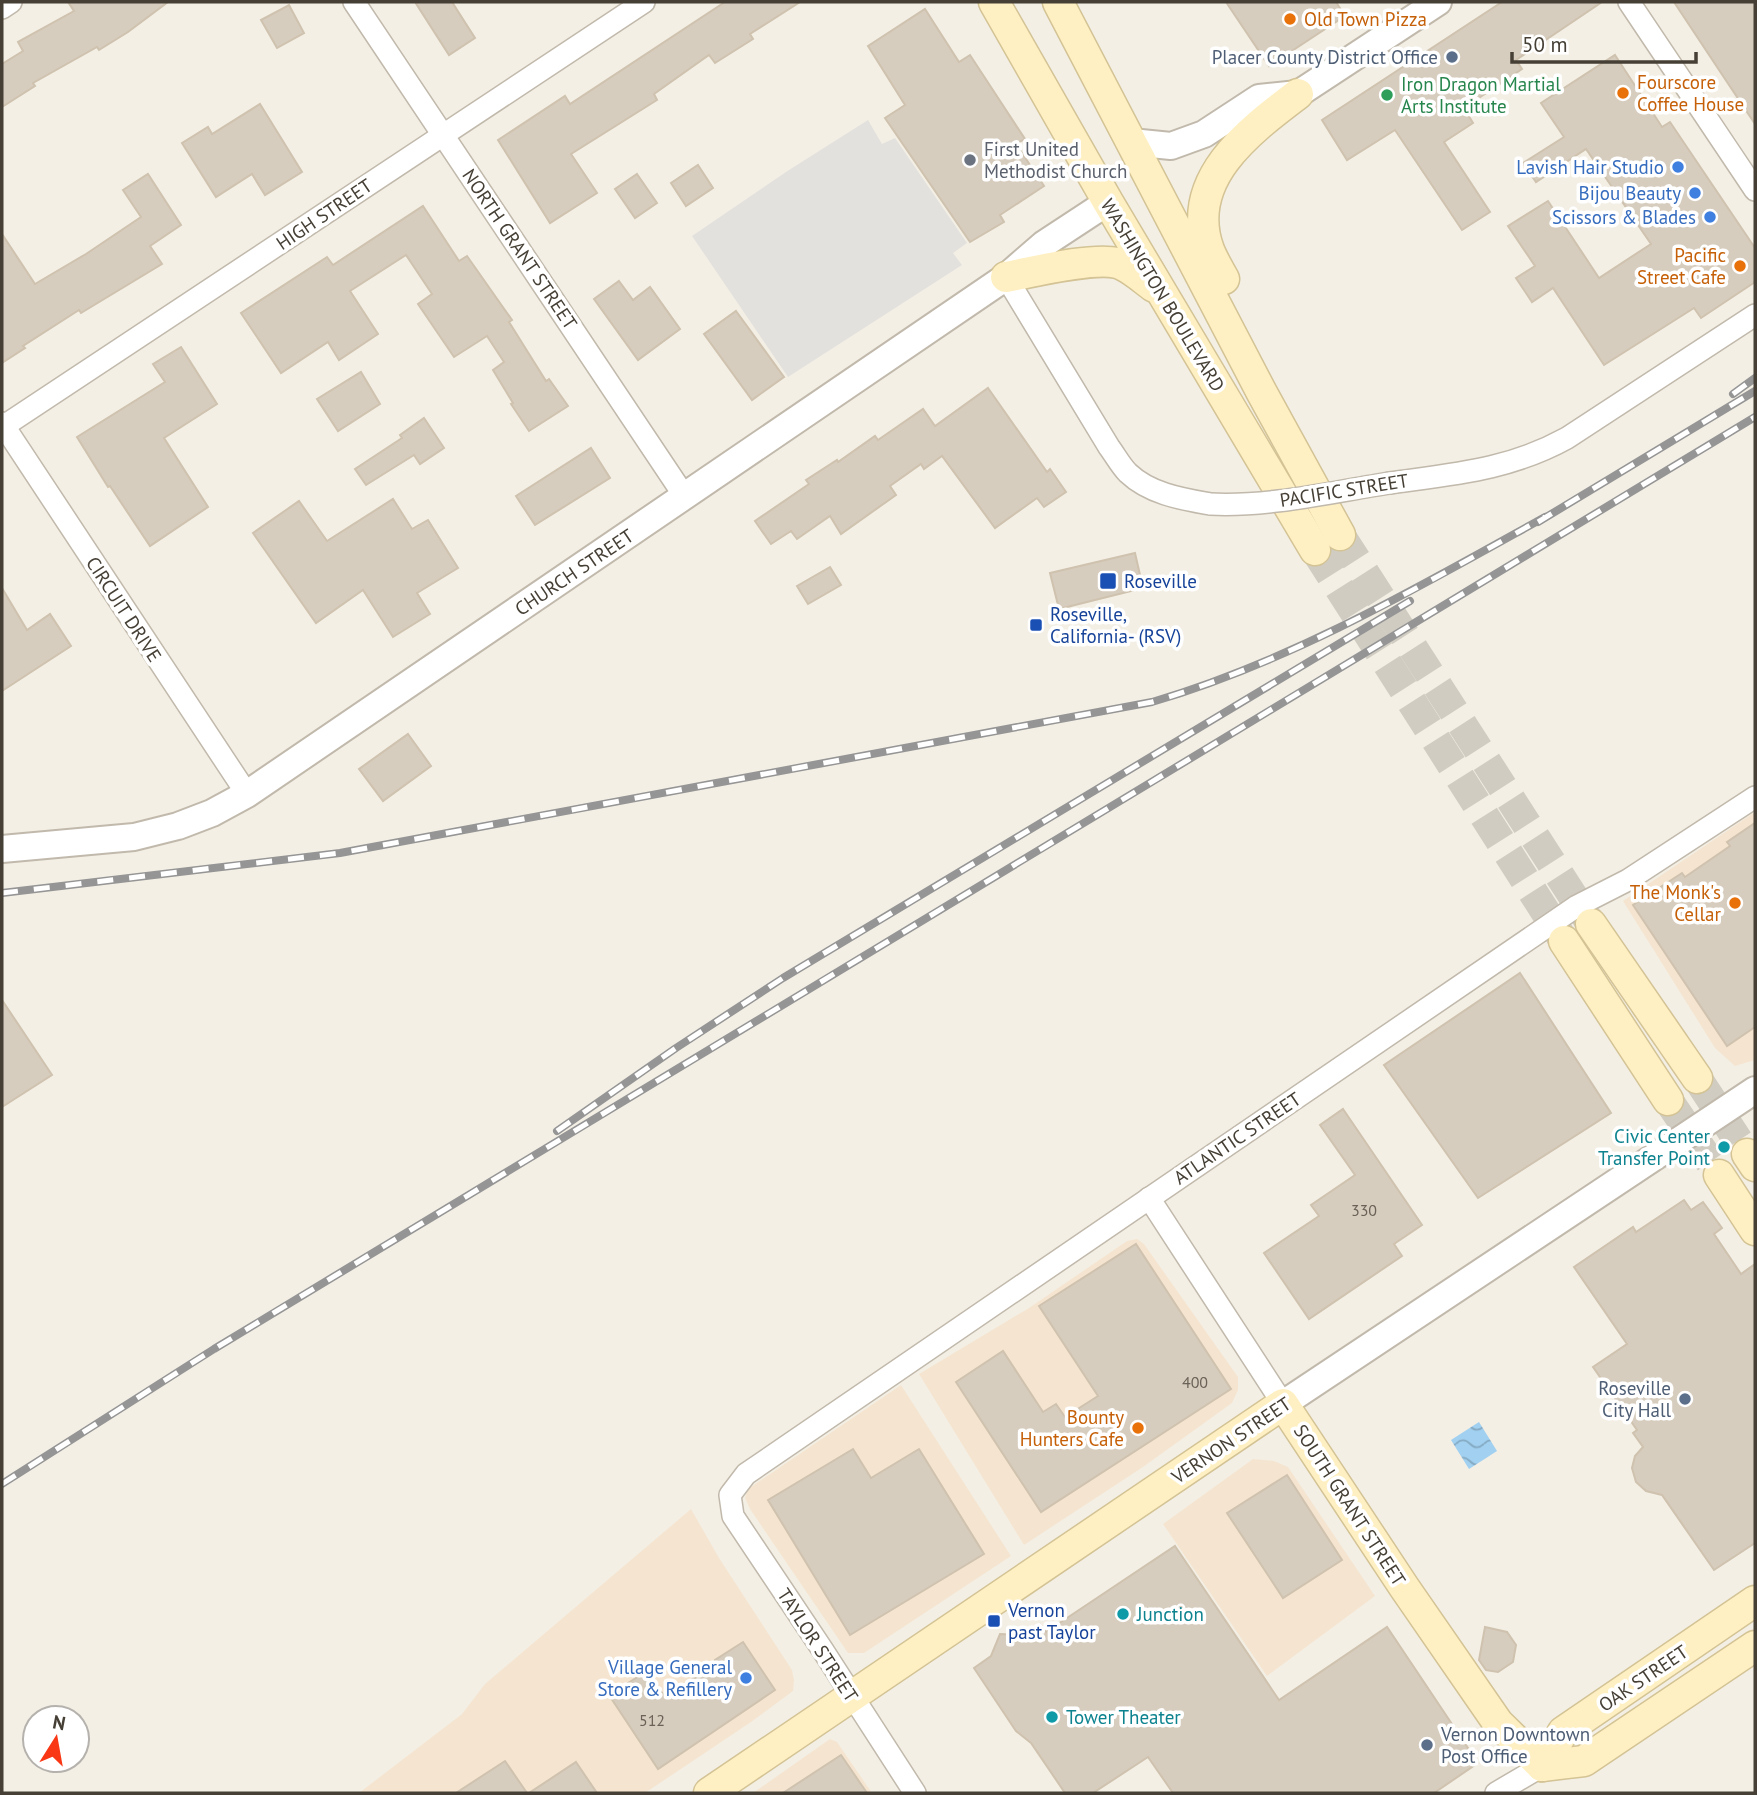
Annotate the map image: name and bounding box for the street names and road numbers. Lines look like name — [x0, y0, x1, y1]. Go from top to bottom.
street label: NORTH GRANT STREET — [457, 164, 583, 334]
street label: HIGH STREET — [271, 173, 377, 255]
street label: WASHINGTON BOULEVARD — [1096, 194, 1230, 396]
street label: PACIFIC STREET — [1278, 468, 1410, 512]
street label: CHURCH STREET — [510, 523, 638, 621]
street label: CIRCUIT DRIVE — [81, 552, 167, 666]
street label: ATLANTIC STREET — [1169, 1086, 1306, 1189]
street label: VERNON STREET — [1166, 1391, 1296, 1489]
street label: SOUTH GRANT STREET — [1289, 1420, 1411, 1591]
street label: TAYLOR STREET — [772, 1584, 864, 1707]
street label: OAK STREET — [1594, 1639, 1693, 1717]

